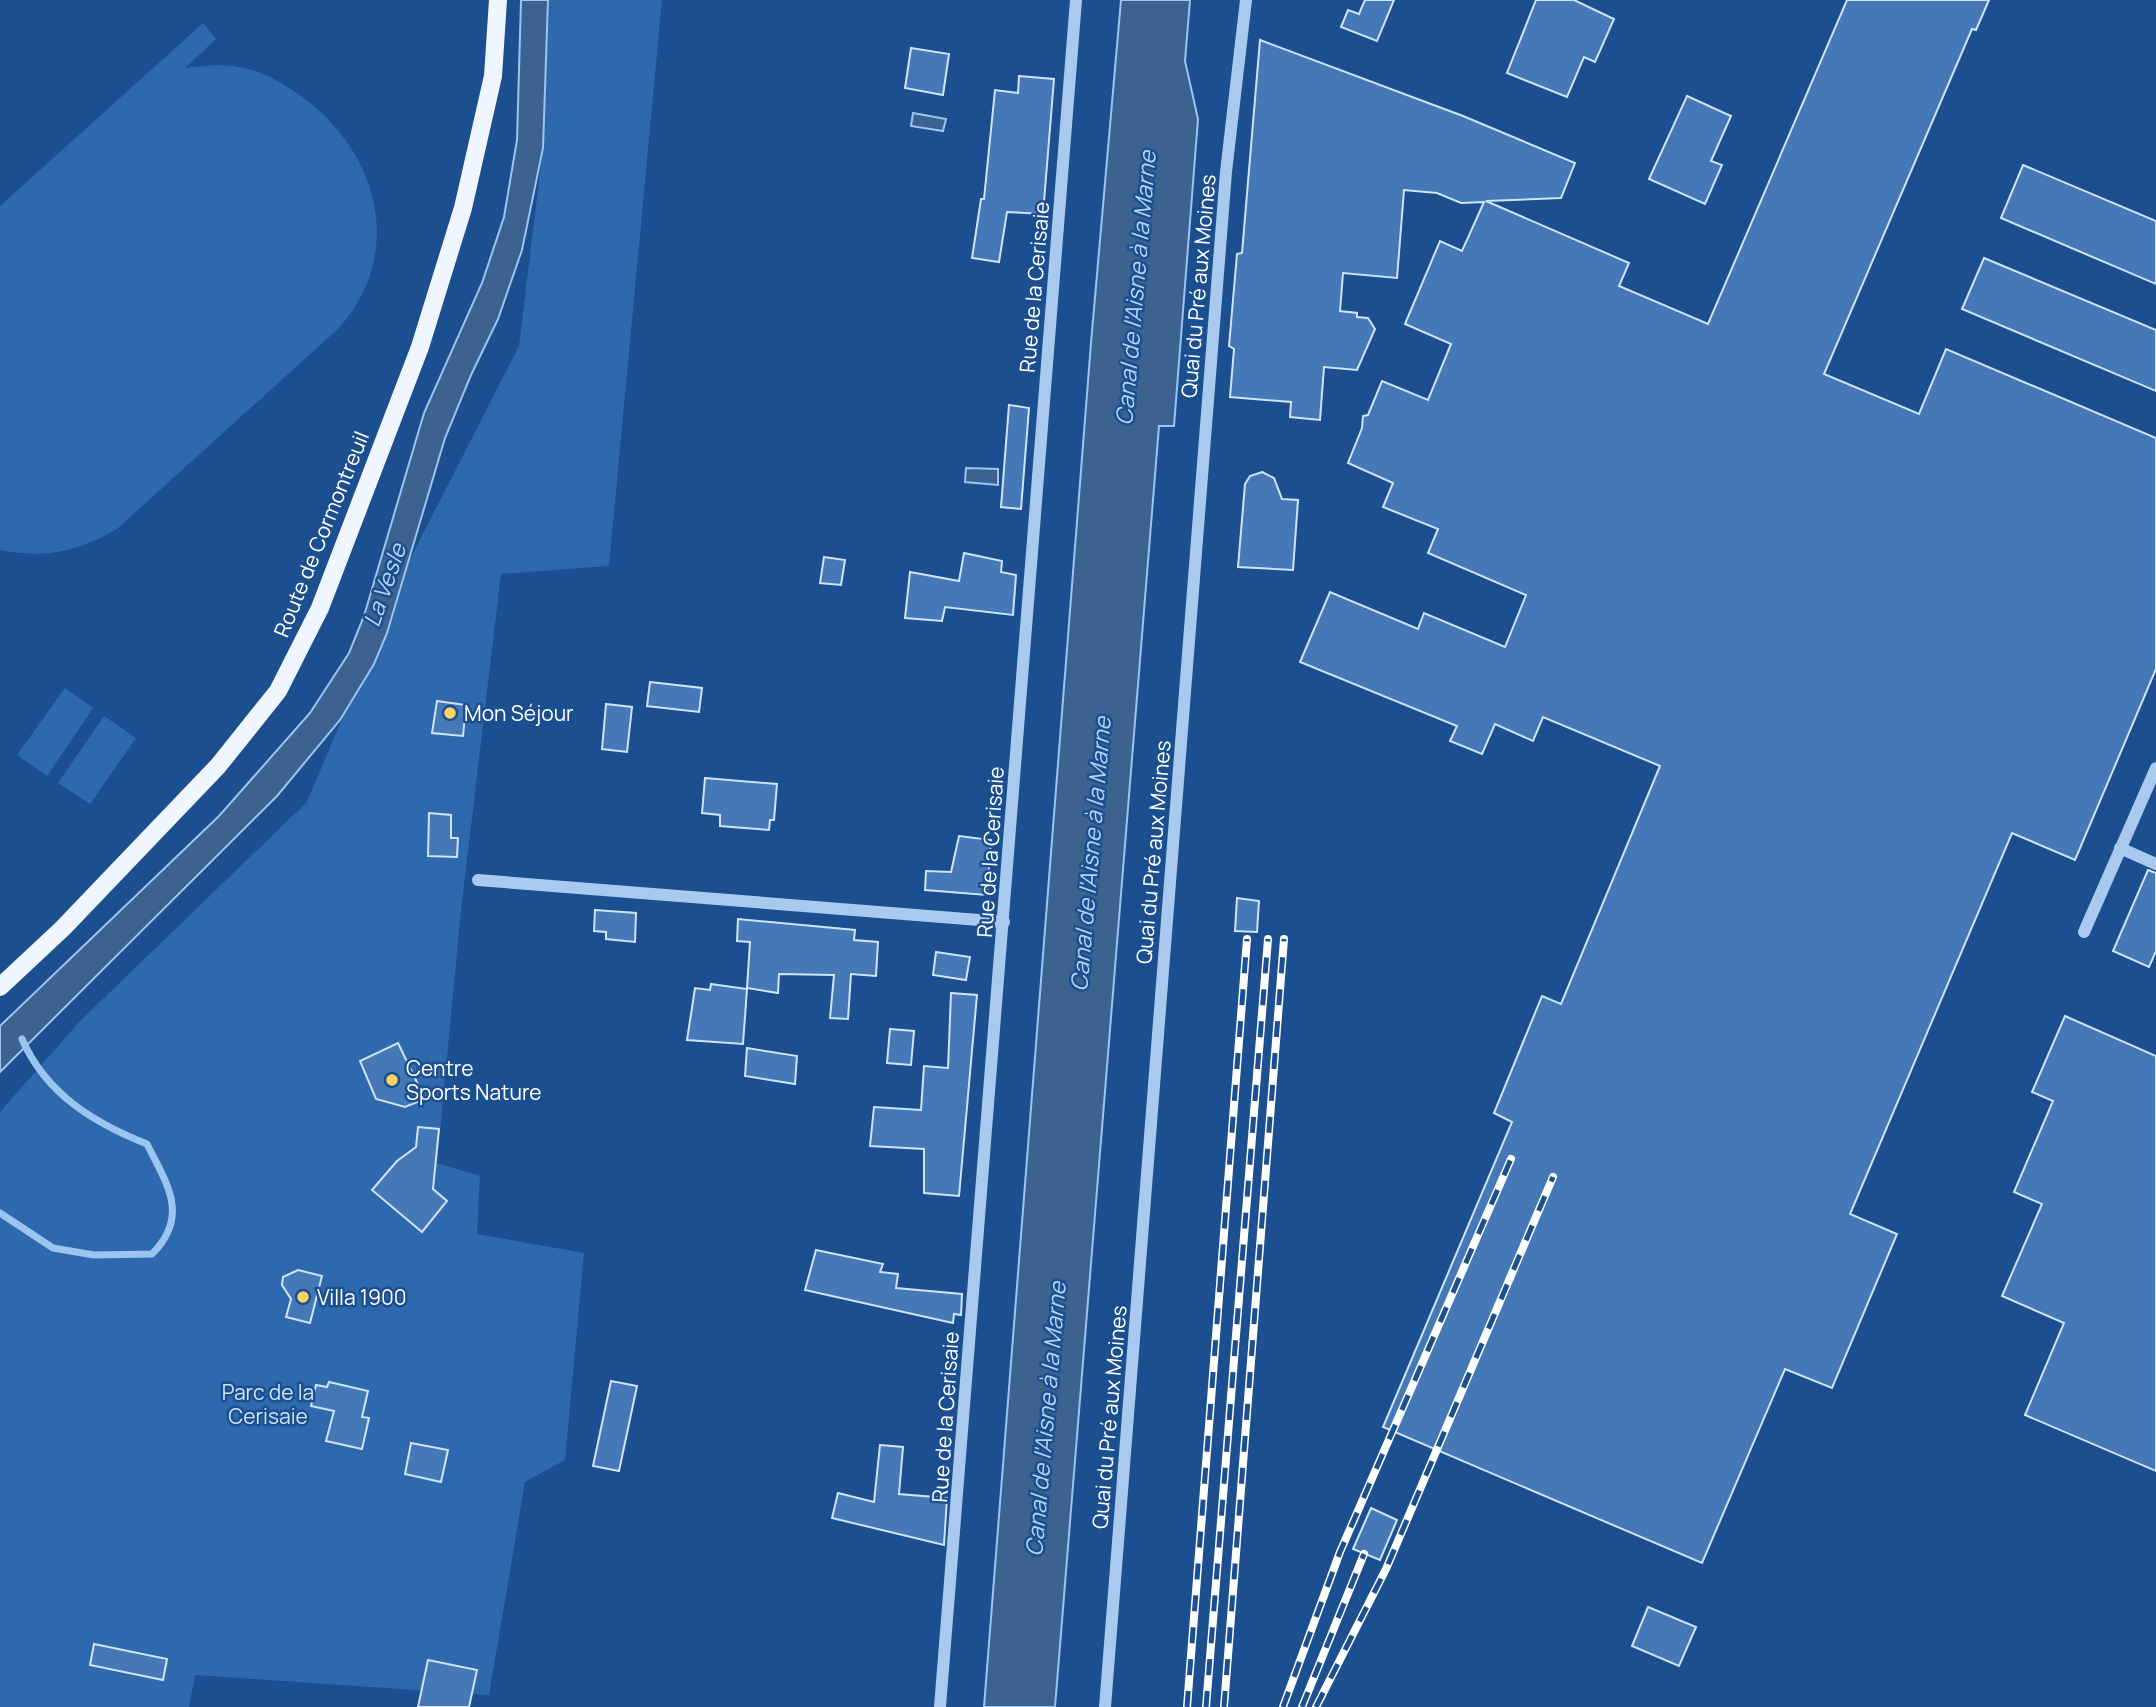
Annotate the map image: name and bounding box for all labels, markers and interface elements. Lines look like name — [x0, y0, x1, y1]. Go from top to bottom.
water label: Canal de l'Aisne à la Marne — [1107, 148, 1163, 427]
street label: Quai du Pré aux Moines — [1174, 173, 1222, 399]
street label: Rue de la Cerisaie — [1013, 200, 1055, 374]
street label: Route de Cormontreuil — [267, 427, 375, 641]
water label: La Vesle — [355, 538, 414, 631]
place label: Mon Séjour — [464, 699, 574, 727]
marker: Mon Séjour — [442, 705, 458, 721]
water label: Canal de l'Aisne à la Marne — [1062, 714, 1118, 993]
street label: Quai du Pré aux Moines — [1129, 739, 1177, 965]
street label: Rue de la Cerisaie — [970, 765, 1010, 939]
place label: Centre Sports Nature — [406, 1054, 542, 1106]
marker: Centre Sports Nature — [384, 1072, 400, 1088]
water label: Canal de l'Aisne à la Marne — [1017, 1279, 1073, 1558]
place label: Villa 1900 — [317, 1283, 407, 1311]
marker: Villa 1900 — [295, 1289, 311, 1305]
street label: Quai du Pré aux Moines — [1085, 1304, 1133, 1530]
street label: Rue de la Cerisaie — [925, 1330, 965, 1504]
park label: Parc de la Cerisaie — [222, 1378, 314, 1430]

